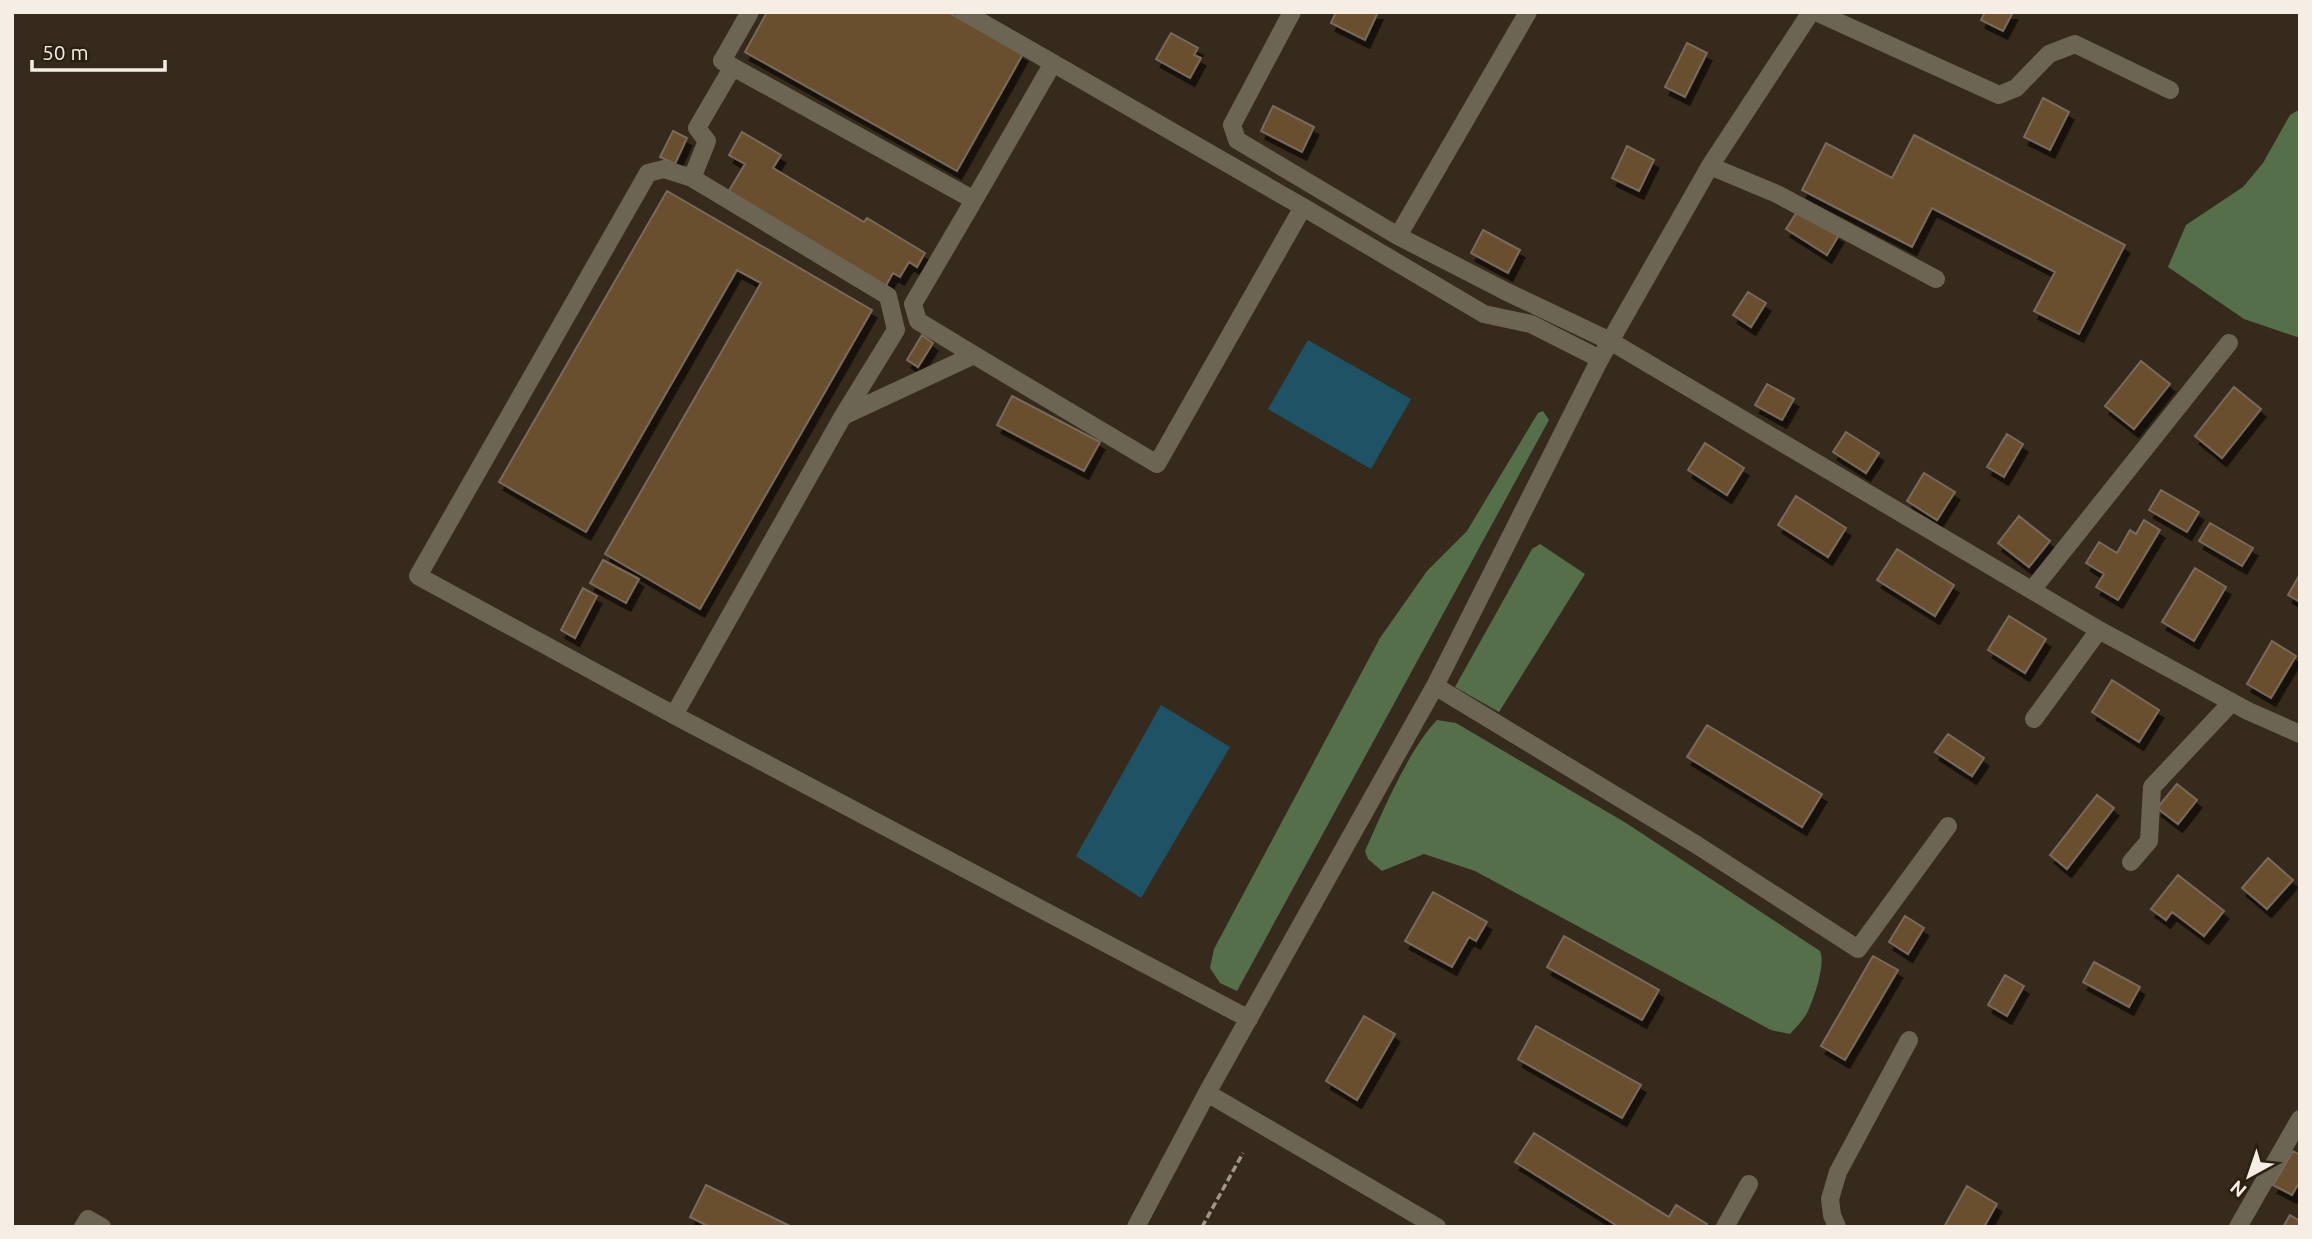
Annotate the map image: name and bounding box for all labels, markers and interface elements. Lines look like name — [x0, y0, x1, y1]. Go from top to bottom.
scale bar — [32, 28, 164, 72]
text: 50 m — [42, 40, 89, 64]
north arrow — [2214, 1141, 2284, 1211]
text: N — [2226, 1176, 2251, 1202]

